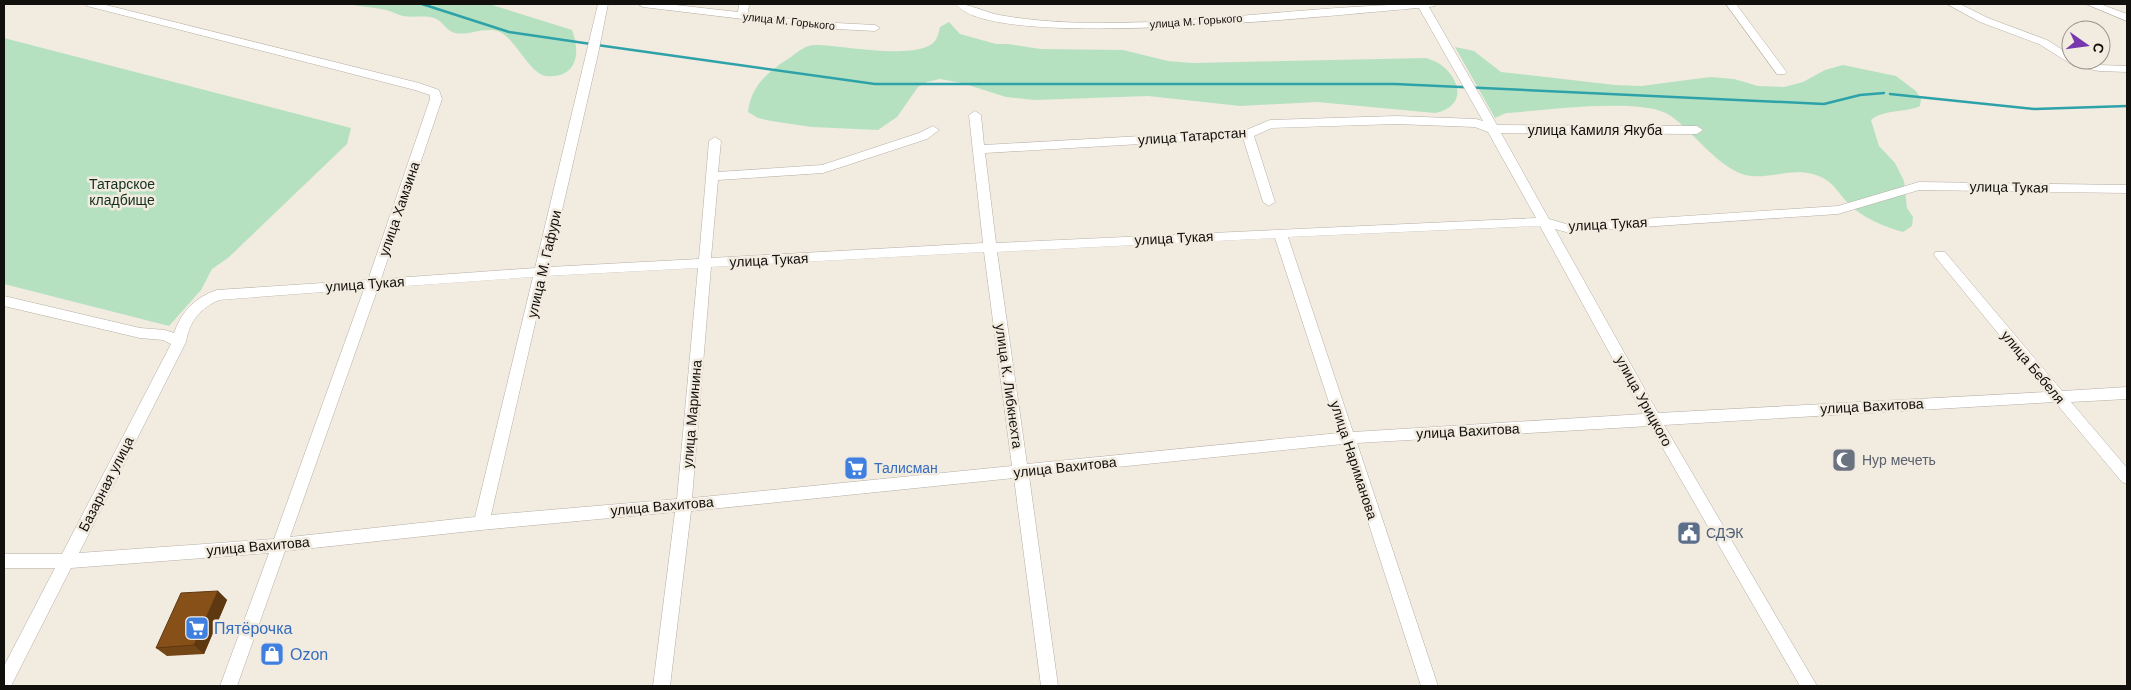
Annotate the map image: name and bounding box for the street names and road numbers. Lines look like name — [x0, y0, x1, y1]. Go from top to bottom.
street label: улица М. Горького — [742, 10, 836, 32]
street label: улица М. Горького — [1149, 12, 1243, 30]
street label: улица Камиля Якуба — [1528, 122, 1662, 138]
street label: улица Татарстан — [1137, 124, 1247, 148]
street label: улица Хамзина — [375, 160, 423, 258]
street label: улица Тукая — [1969, 178, 2049, 196]
street label: улица М. Гафури — [524, 209, 564, 319]
street label: улица Тукая — [1568, 214, 1648, 234]
street label: улица Тукая — [1134, 228, 1214, 248]
street label: улица Тукая — [729, 250, 809, 270]
street label: улица Тукая — [325, 273, 405, 295]
street label: улица К. Либкнехта — [992, 323, 1026, 449]
street label: улица Бебеля — [1998, 327, 2068, 407]
street label: улица Урицкого — [1613, 353, 1676, 449]
street label: улица Маринина — [679, 359, 705, 469]
street label: улица Вахитова — [1820, 395, 1924, 417]
street label: улица Нариманова — [1327, 399, 1381, 522]
street label: улица Вахитова — [1416, 420, 1520, 442]
street label: Базарная улица — [75, 434, 137, 534]
street label: улица Вахитова — [1013, 454, 1117, 480]
street label: улица Вахитова — [610, 494, 714, 518]
street label: улица Вахитова — [206, 534, 310, 558]

